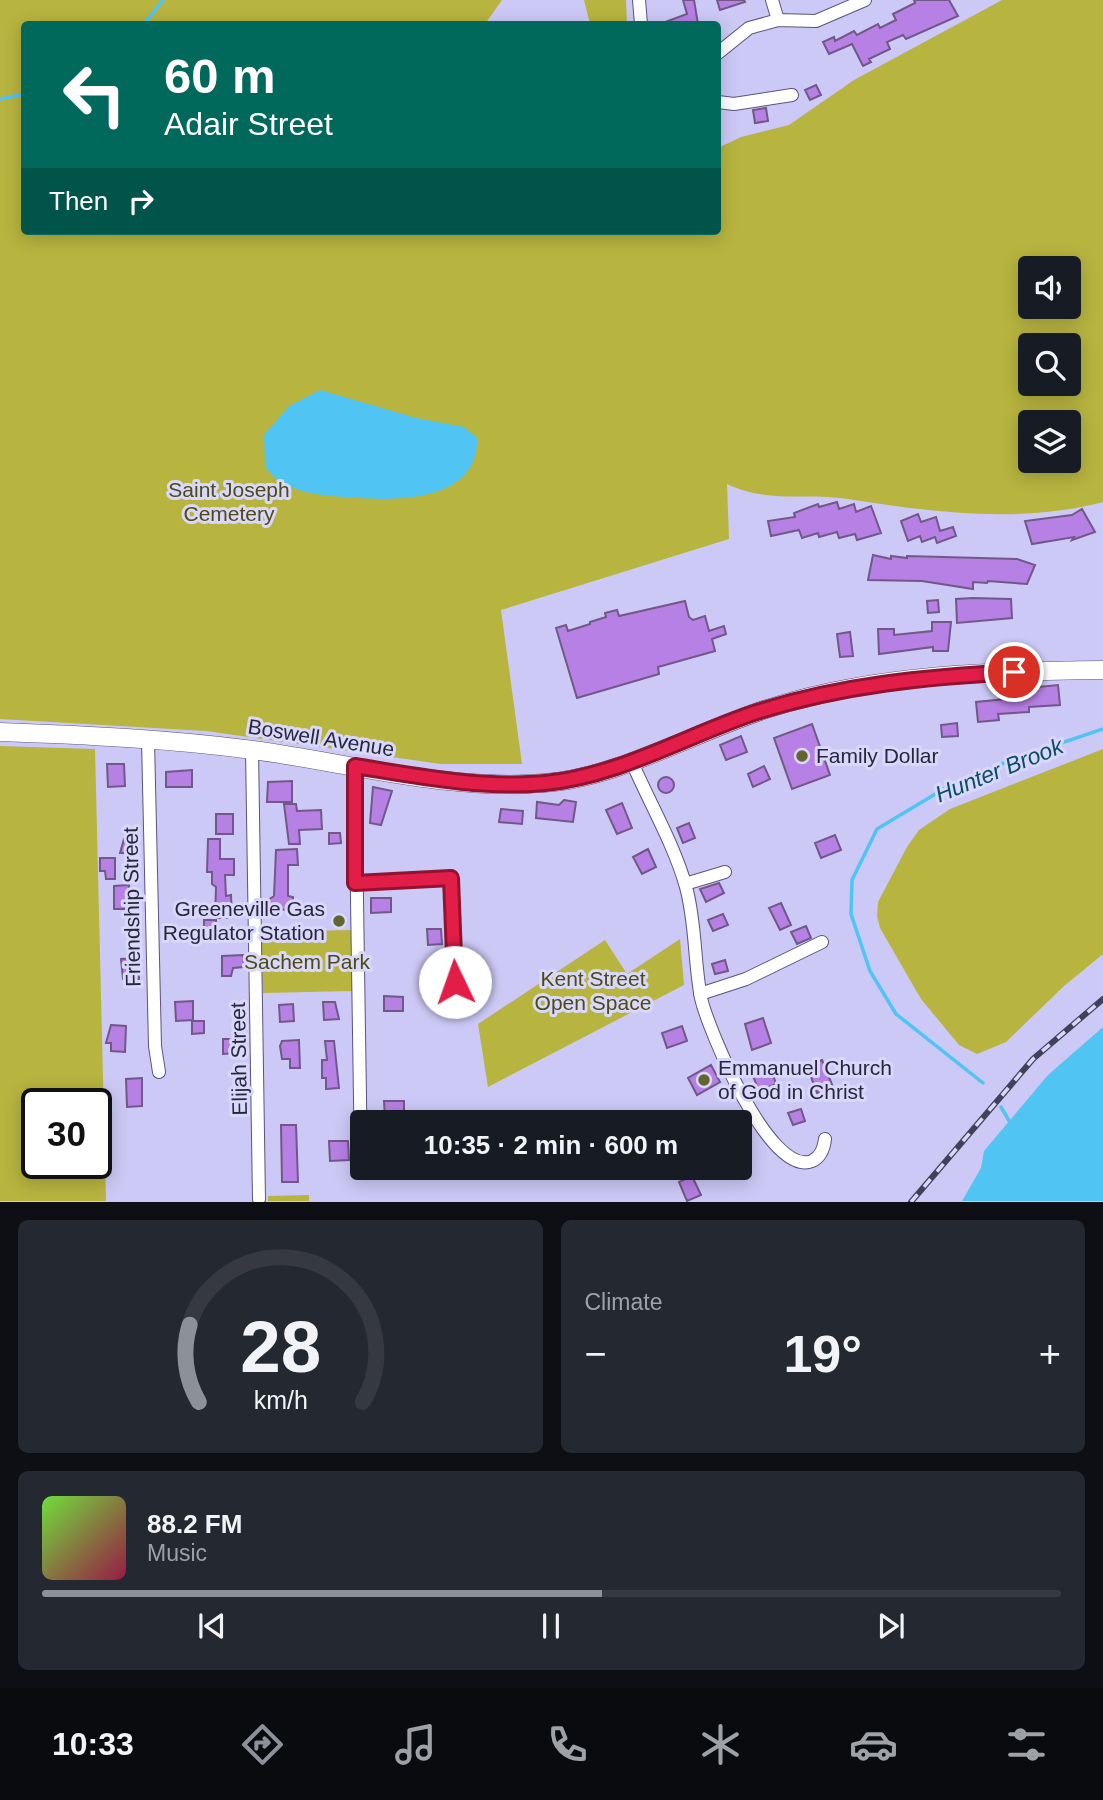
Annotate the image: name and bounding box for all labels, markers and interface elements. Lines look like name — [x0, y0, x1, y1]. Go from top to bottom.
icon: left — [49, 49, 140, 140]
text: 60 m — [164, 49, 276, 103]
text: Adair Street — [164, 106, 333, 142]
icon: right — [122, 182, 160, 220]
text: Then — [49, 186, 108, 216]
map controls — [1018, 256, 1081, 473]
button: sound — [1018, 256, 1081, 319]
button: search — [1018, 333, 1081, 396]
button: layers — [1018, 410, 1081, 473]
park label: Saint Joseph Cemetery — [168, 478, 290, 525]
pin — [984, 642, 1044, 702]
icon: arrive — [995, 653, 1033, 691]
street label: Boswell Avenue — [246, 715, 396, 760]
water label: Hunter Brook — [931, 732, 1068, 807]
place label: Family Dollar — [816, 744, 939, 767]
marker: Family Dollar — [794, 748, 810, 764]
street label: Friendship Street — [119, 827, 144, 987]
place label: Greeneville Gas Regulator Station — [163, 897, 325, 944]
marker: Greeneville Gas Regulator Station — [331, 913, 347, 929]
position arrow — [418, 945, 492, 1019]
park label: Sachem Park — [244, 950, 371, 973]
park label: Kent Street Open Space — [535, 967, 651, 1014]
street label: Elijah Street — [226, 1002, 251, 1116]
place label: Emmanuel Church of God in Christ — [718, 1056, 892, 1103]
marker: Emmanuel Church of God in Christ — [696, 1072, 712, 1088]
speed limit sign: 30 — [21, 1088, 112, 1179]
text: 10:35 · 2 min · 600 m — [424, 1130, 678, 1160]
text: Climate — [585, 1289, 662, 1315]
text: 28 — [240, 1307, 321, 1388]
text: 19° — [783, 1325, 862, 1383]
text: − — [585, 1333, 607, 1375]
text: + — [1039, 1333, 1061, 1375]
text: km/h — [253, 1386, 307, 1414]
text: 88.2 FM — [147, 1509, 242, 1539]
text: Music — [147, 1540, 207, 1566]
icon: previous — [193, 1607, 231, 1645]
icon: pause — [532, 1607, 570, 1645]
icon: next — [872, 1607, 910, 1645]
icon: directions — [238, 1720, 287, 1769]
icon: music — [391, 1720, 440, 1769]
icon: phone — [543, 1720, 592, 1769]
icon: climate — [696, 1720, 745, 1769]
icon: car — [849, 1720, 898, 1769]
icon: filters — [1002, 1720, 1051, 1769]
text: 10:33 — [52, 1726, 134, 1762]

